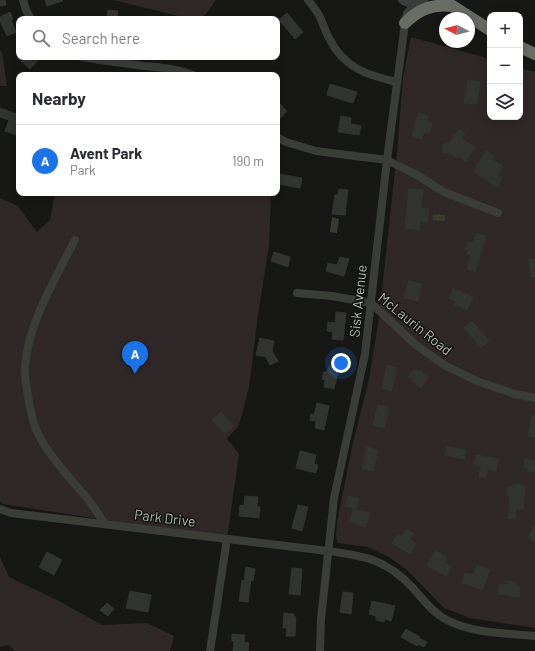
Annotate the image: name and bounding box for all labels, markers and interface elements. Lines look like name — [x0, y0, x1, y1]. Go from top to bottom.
north arrow — [439, 12, 475, 48]
map controls — [487, 12, 523, 120]
button: + — [487, 12, 523, 48]
search box — [16, 16, 280, 60]
icon: search — [30, 27, 52, 49]
text: Search here — [62, 29, 140, 47]
button: − — [487, 48, 523, 84]
button: layers — [487, 84, 523, 120]
text: Nearby — [32, 88, 86, 108]
text: Avent Park — [70, 144, 142, 162]
text: A — [41, 153, 49, 169]
text: 190 m — [232, 153, 264, 169]
text: Park — [70, 162, 96, 178]
street label: Sisk Avenue — [345, 264, 370, 338]
street label: McLaurin Road — [375, 289, 456, 358]
pin: A — [122, 341, 148, 374]
your location — [331, 353, 351, 373]
street label: Park Drive — [133, 505, 197, 530]

